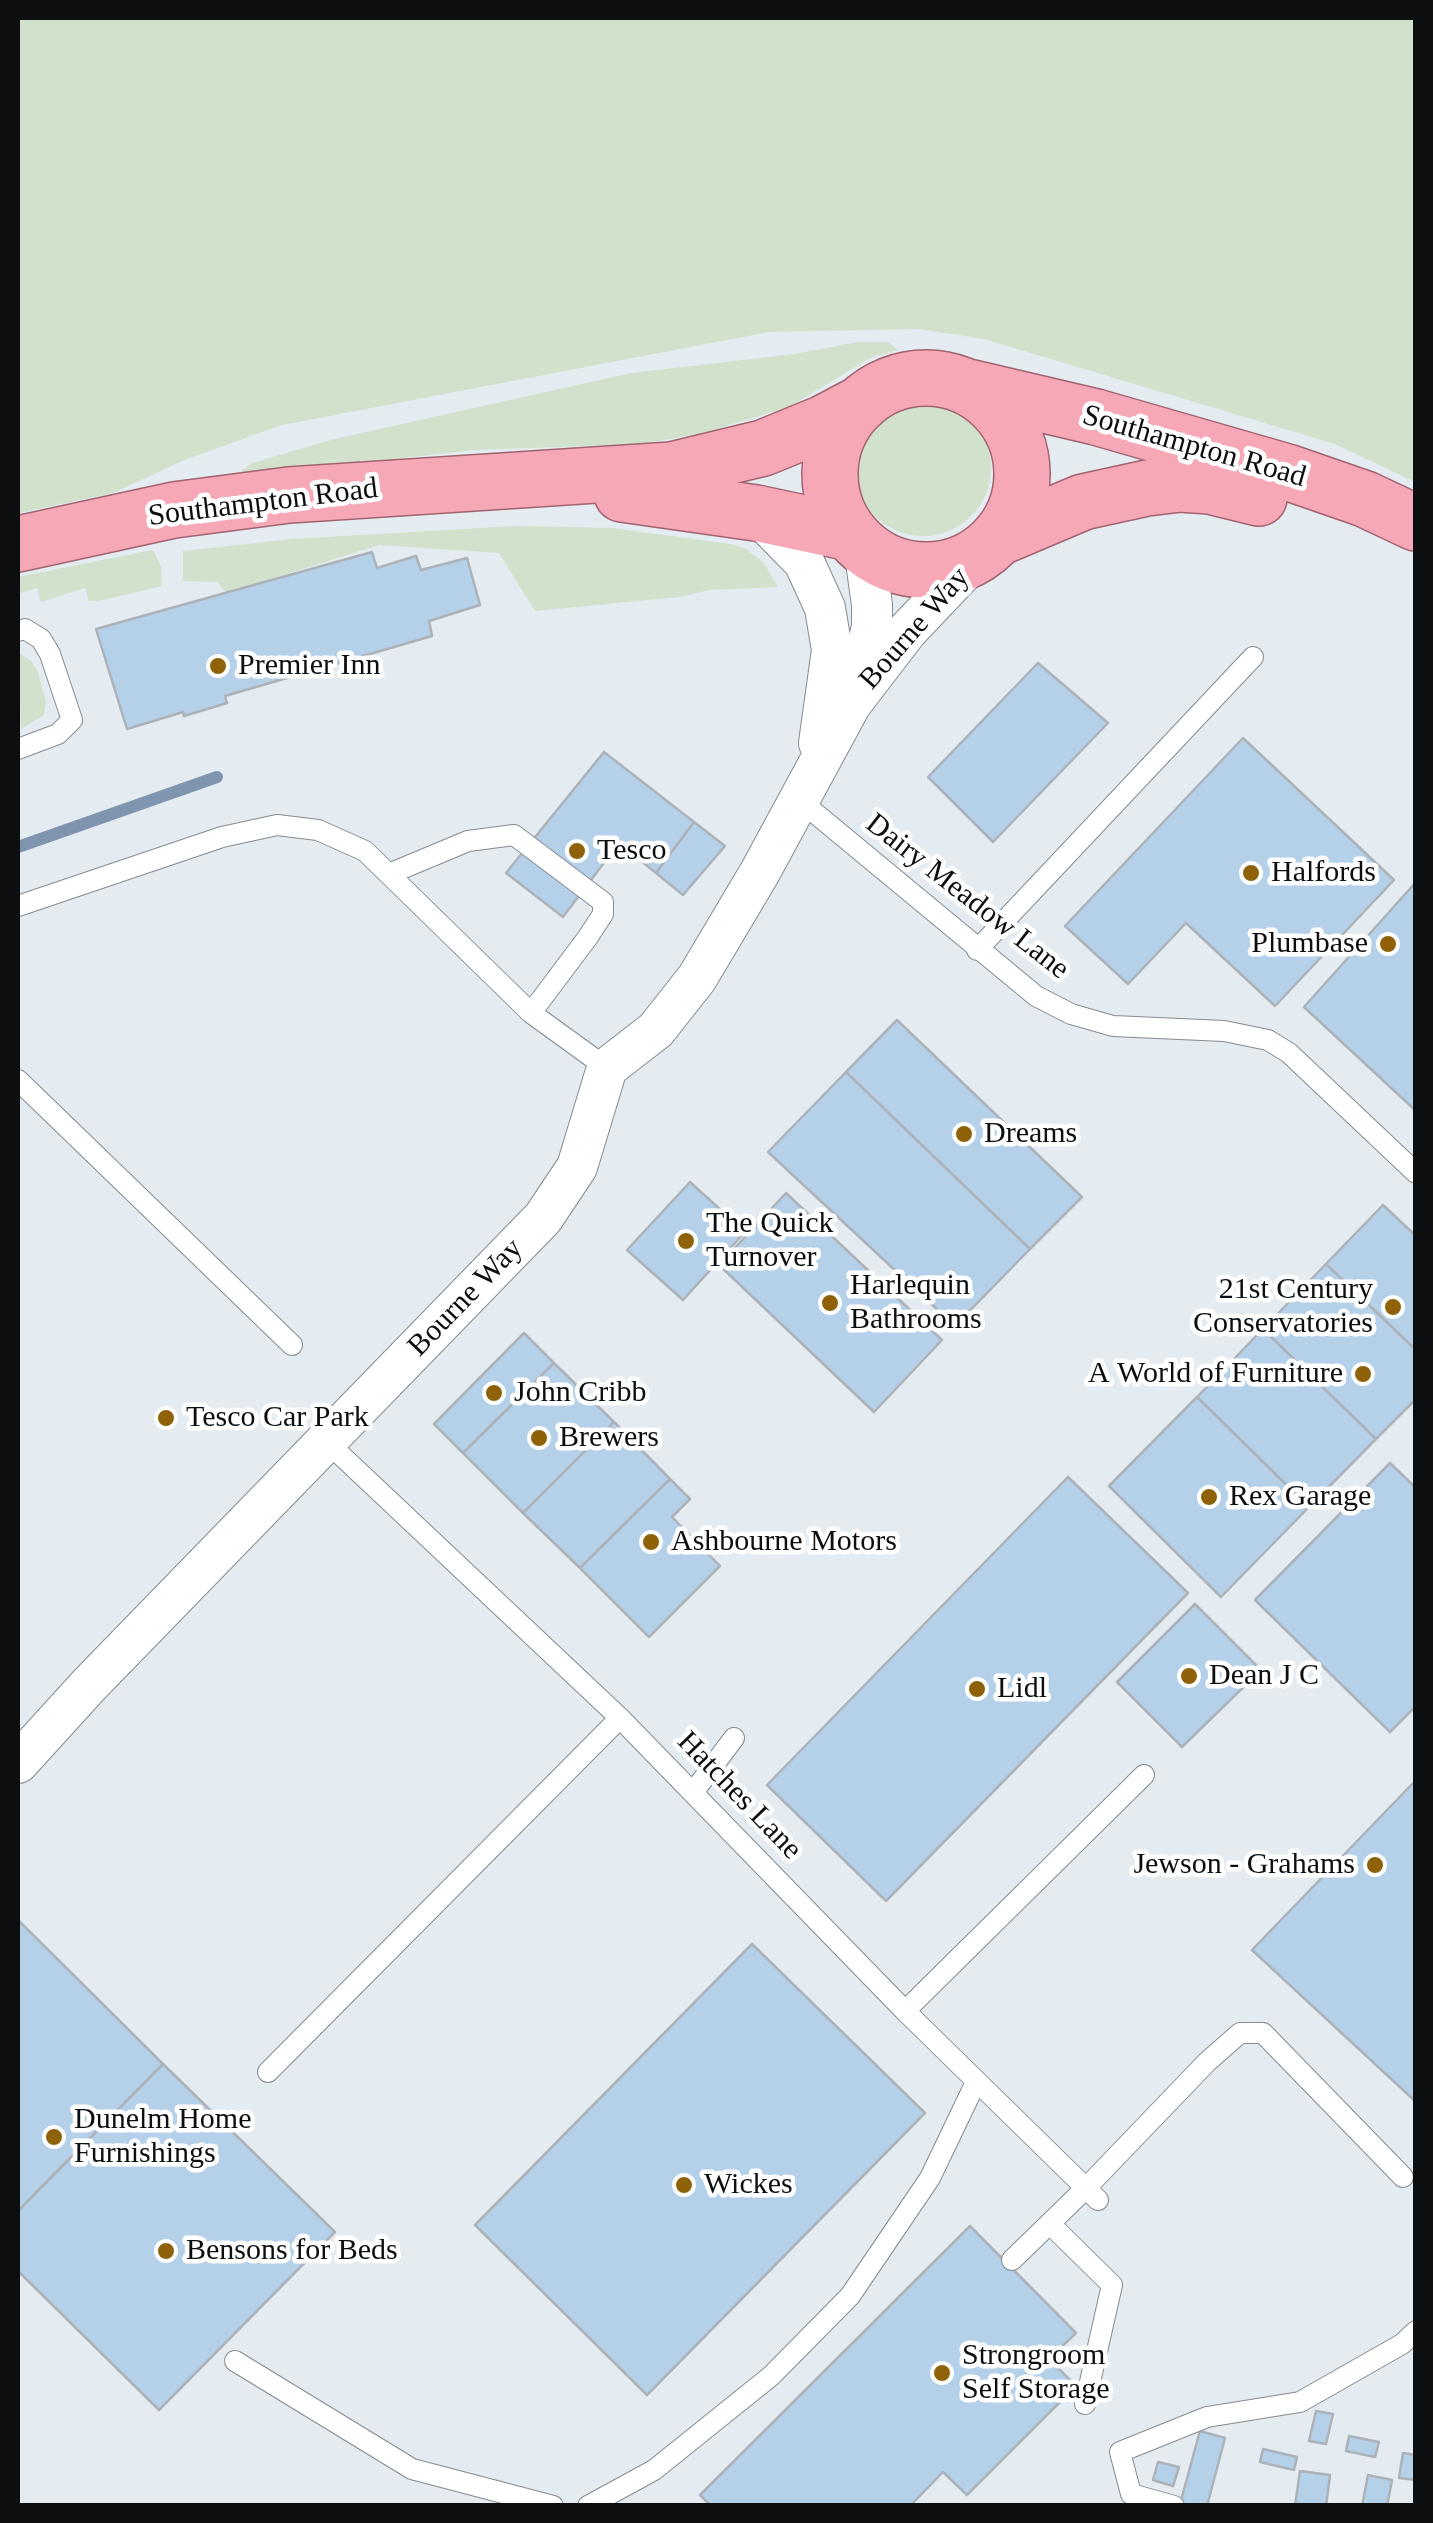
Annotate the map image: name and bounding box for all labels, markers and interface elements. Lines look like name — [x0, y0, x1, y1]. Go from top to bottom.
street label: Southampton Road — [1078, 398, 1310, 496]
street label: Southampton Road — [146, 471, 380, 535]
street label: Bourne Way — [852, 561, 978, 697]
place label: Premier Inn — [238, 648, 380, 684]
marker: Premier Inn — [207, 655, 229, 677]
street label: Dairy Meadow Lane — [858, 806, 1076, 988]
place label: Tesco — [597, 833, 667, 869]
marker: Tesco — [566, 840, 588, 862]
place label: Halfords — [1271, 855, 1376, 891]
marker: Halfords — [1240, 862, 1262, 884]
place label: Plumbase — [1251, 926, 1368, 962]
marker: Plumbase — [1377, 933, 1399, 955]
place label: Dreams — [984, 1116, 1077, 1152]
marker: Dreams — [953, 1123, 975, 1145]
place label: The Quick Turnover — [706, 1206, 833, 1276]
marker: The Quick Turnover — [675, 1230, 697, 1252]
street label: Bourne Way — [401, 1232, 531, 1364]
place label: Harlequin Bathrooms — [850, 1268, 982, 1338]
place label: 21st Century Conservatories — [1193, 1272, 1373, 1342]
marker: Harlequin Bathrooms — [819, 1292, 841, 1314]
marker: 21st Century Conservatories — [1382, 1296, 1404, 1318]
place label: A World of Furniture — [1088, 1356, 1343, 1392]
marker: A World of Furniture — [1352, 1363, 1374, 1385]
place label: John Cribb — [514, 1375, 647, 1411]
marker: John Cribb — [483, 1382, 505, 1404]
place label: Tesco Car Park — [186, 1400, 369, 1436]
marker: Tesco Car Park — [155, 1407, 177, 1429]
place label: Brewers — [559, 1420, 659, 1456]
marker: Brewers — [528, 1427, 550, 1449]
place label: Rex Garage — [1229, 1479, 1371, 1515]
marker: Rex Garage — [1198, 1486, 1220, 1508]
place label: Ashbourne Motors — [671, 1524, 897, 1560]
marker: Ashbourne Motors — [640, 1531, 662, 1553]
place label: Dean J C — [1209, 1658, 1319, 1694]
marker: Dean J C — [1178, 1665, 1200, 1687]
place label: Lidl — [997, 1671, 1047, 1707]
marker: Lidl — [966, 1678, 988, 1700]
street label: Hatches Lane — [669, 1724, 809, 1868]
place label: Jewson - Grahams — [1133, 1847, 1355, 1883]
marker: Jewson - Grahams — [1364, 1854, 1386, 1876]
place label: Dunelm Home Furnishings — [74, 2102, 251, 2172]
marker: Dunelm Home Furnishings — [43, 2126, 65, 2148]
place label: Wickes — [704, 2167, 793, 2203]
marker: Wickes — [673, 2174, 695, 2196]
place label: Bensons for Beds — [186, 2233, 398, 2269]
marker: Bensons for Beds — [155, 2240, 177, 2262]
place label: Strongroom Self Storage — [962, 2338, 1109, 2408]
marker: Strongroom Self Storage — [931, 2362, 953, 2384]

